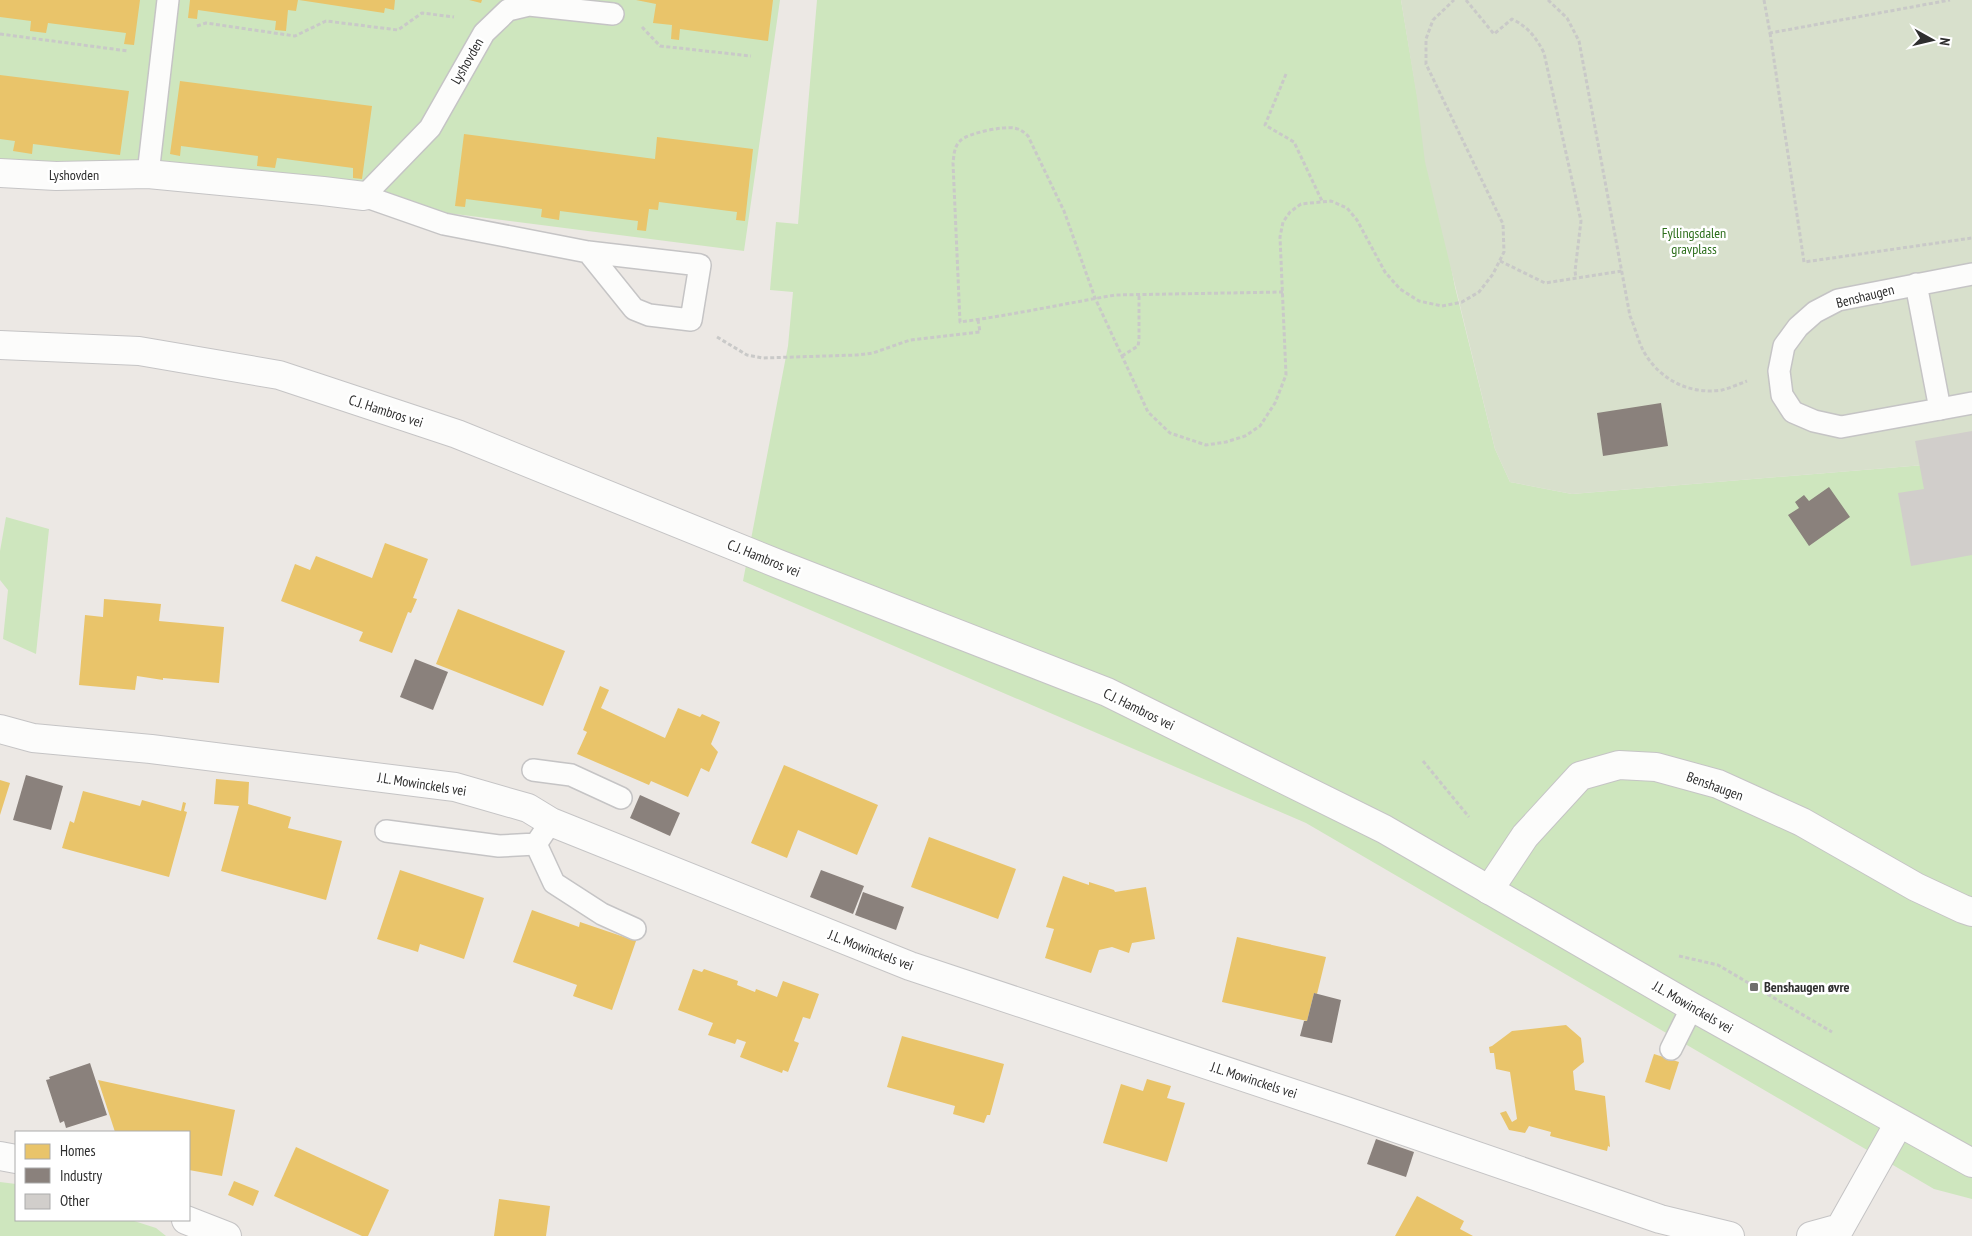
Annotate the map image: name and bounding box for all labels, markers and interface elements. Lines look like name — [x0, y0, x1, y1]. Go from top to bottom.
north arrow — [1907, 15, 1957, 65]
street label: Lyshovden — [447, 35, 487, 87]
text: N — [1935, 37, 1954, 47]
street label: Lyshovden — [49, 166, 99, 184]
park label: Fyllingsdalen gravplass — [1662, 224, 1726, 258]
street label: Benshaugen — [1834, 280, 1896, 312]
street label: C.J. Hambros vei — [347, 391, 425, 431]
street label: C.J. Hambros vei — [725, 535, 803, 581]
street label: C.J. Hambros vei — [1100, 684, 1178, 734]
street label: Benshaugen — [1684, 767, 1746, 805]
street label: J.L. Mowinckels vei — [375, 768, 468, 800]
street label: J.L. Mowinckels vei — [825, 925, 916, 974]
street label: J.L. Mowinckels vei — [1649, 976, 1736, 1037]
place label: Benshaugen øvre — [1764, 978, 1850, 996]
marker: Benshaugen øvre — [1748, 981, 1760, 993]
street label: J.L. Mowinckels vei — [1208, 1057, 1299, 1102]
legend — [15, 1131, 190, 1221]
text: Homes — [60, 1141, 96, 1160]
text: Industry — [60, 1166, 102, 1185]
text: Other — [60, 1191, 90, 1210]

